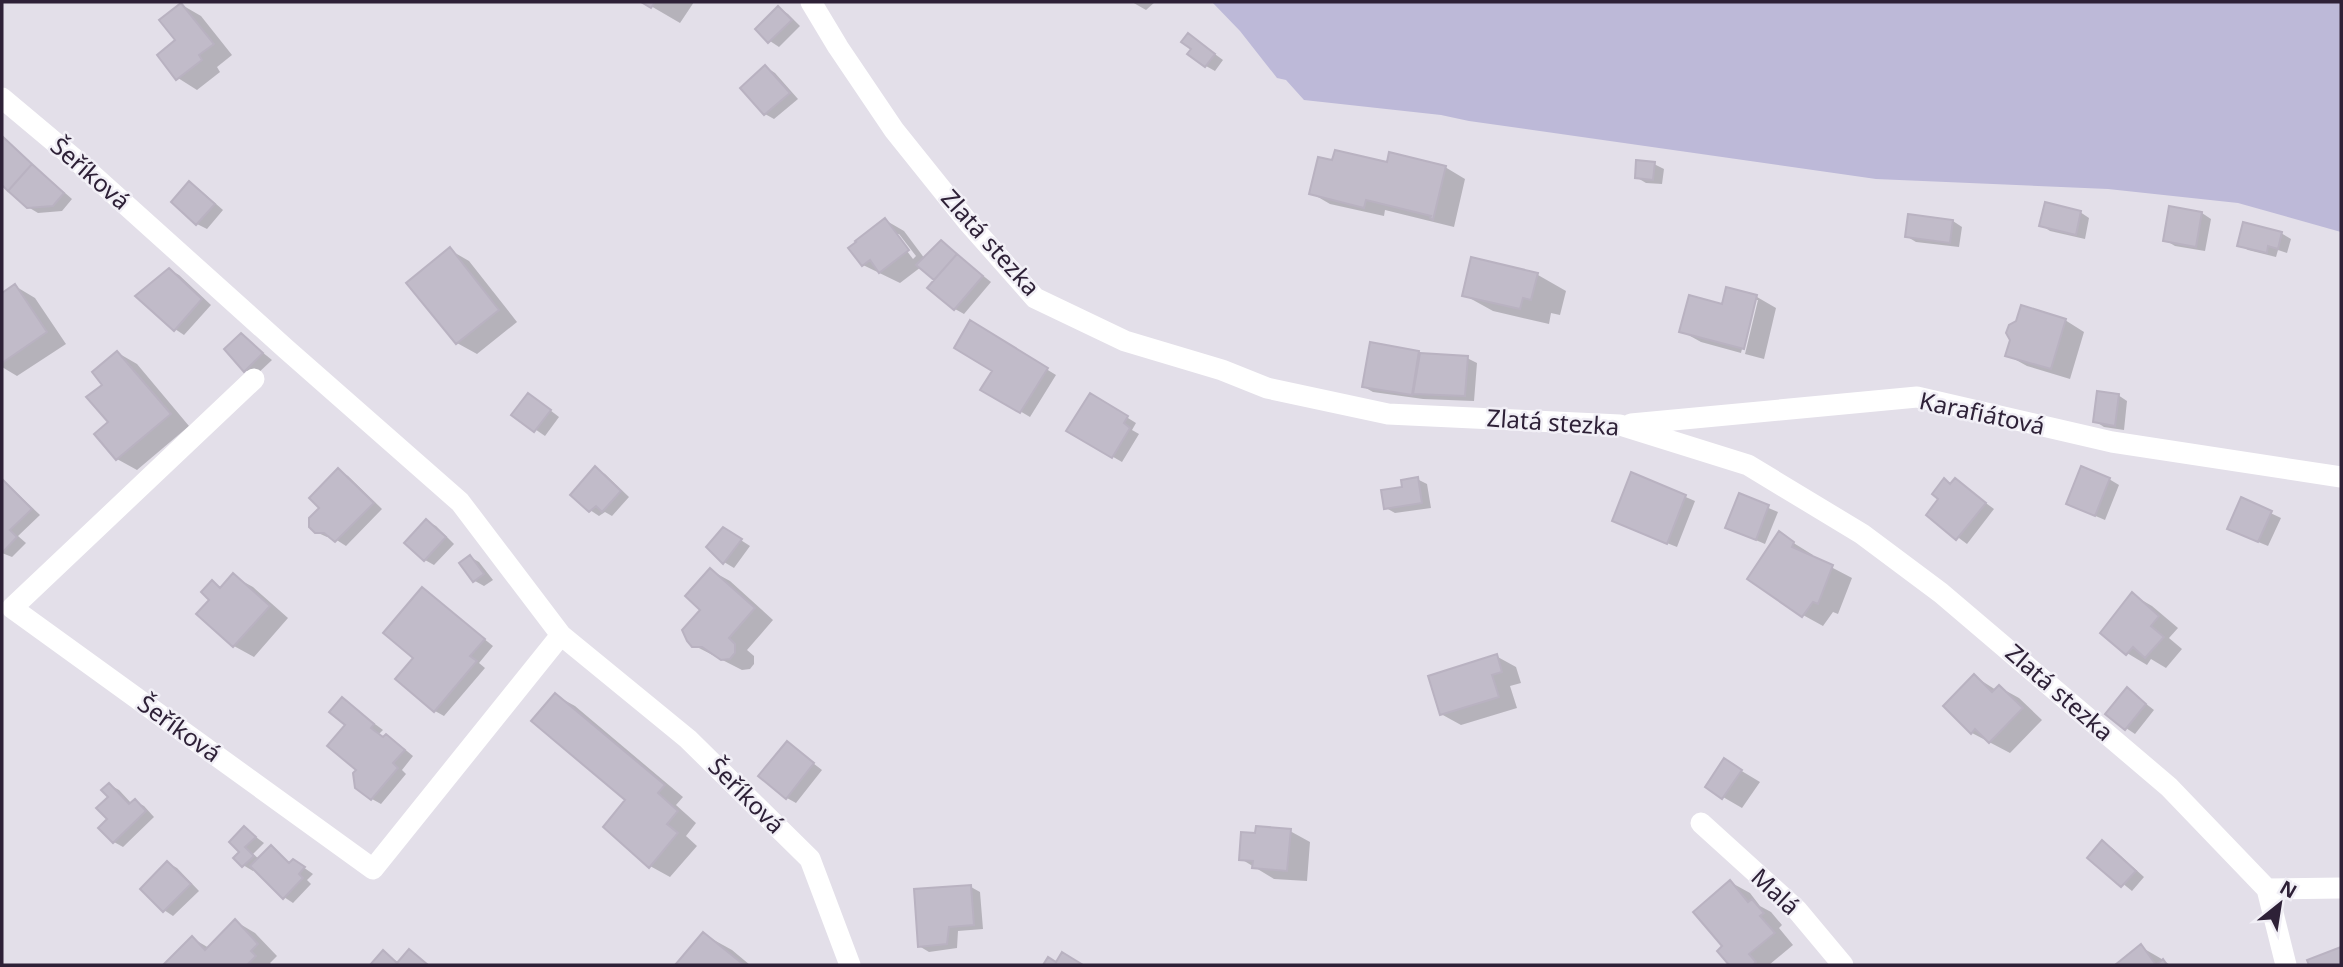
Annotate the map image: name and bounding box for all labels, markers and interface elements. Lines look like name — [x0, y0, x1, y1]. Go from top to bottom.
street label: Šeříková — [44, 129, 138, 217]
street label: Zlatá stezka — [934, 182, 1048, 302]
street label: Karafiátová — [1917, 383, 2048, 442]
street label: Zlatá stezka — [1486, 400, 1620, 443]
street label: Zlatá stezka — [1999, 636, 2121, 748]
street label: Šeříková — [132, 686, 228, 769]
street label: Šeříková — [702, 750, 792, 840]
street label: Malá — [1745, 860, 1807, 922]
north arrow — [2245, 869, 2315, 939]
text: N — [2275, 874, 2302, 904]

